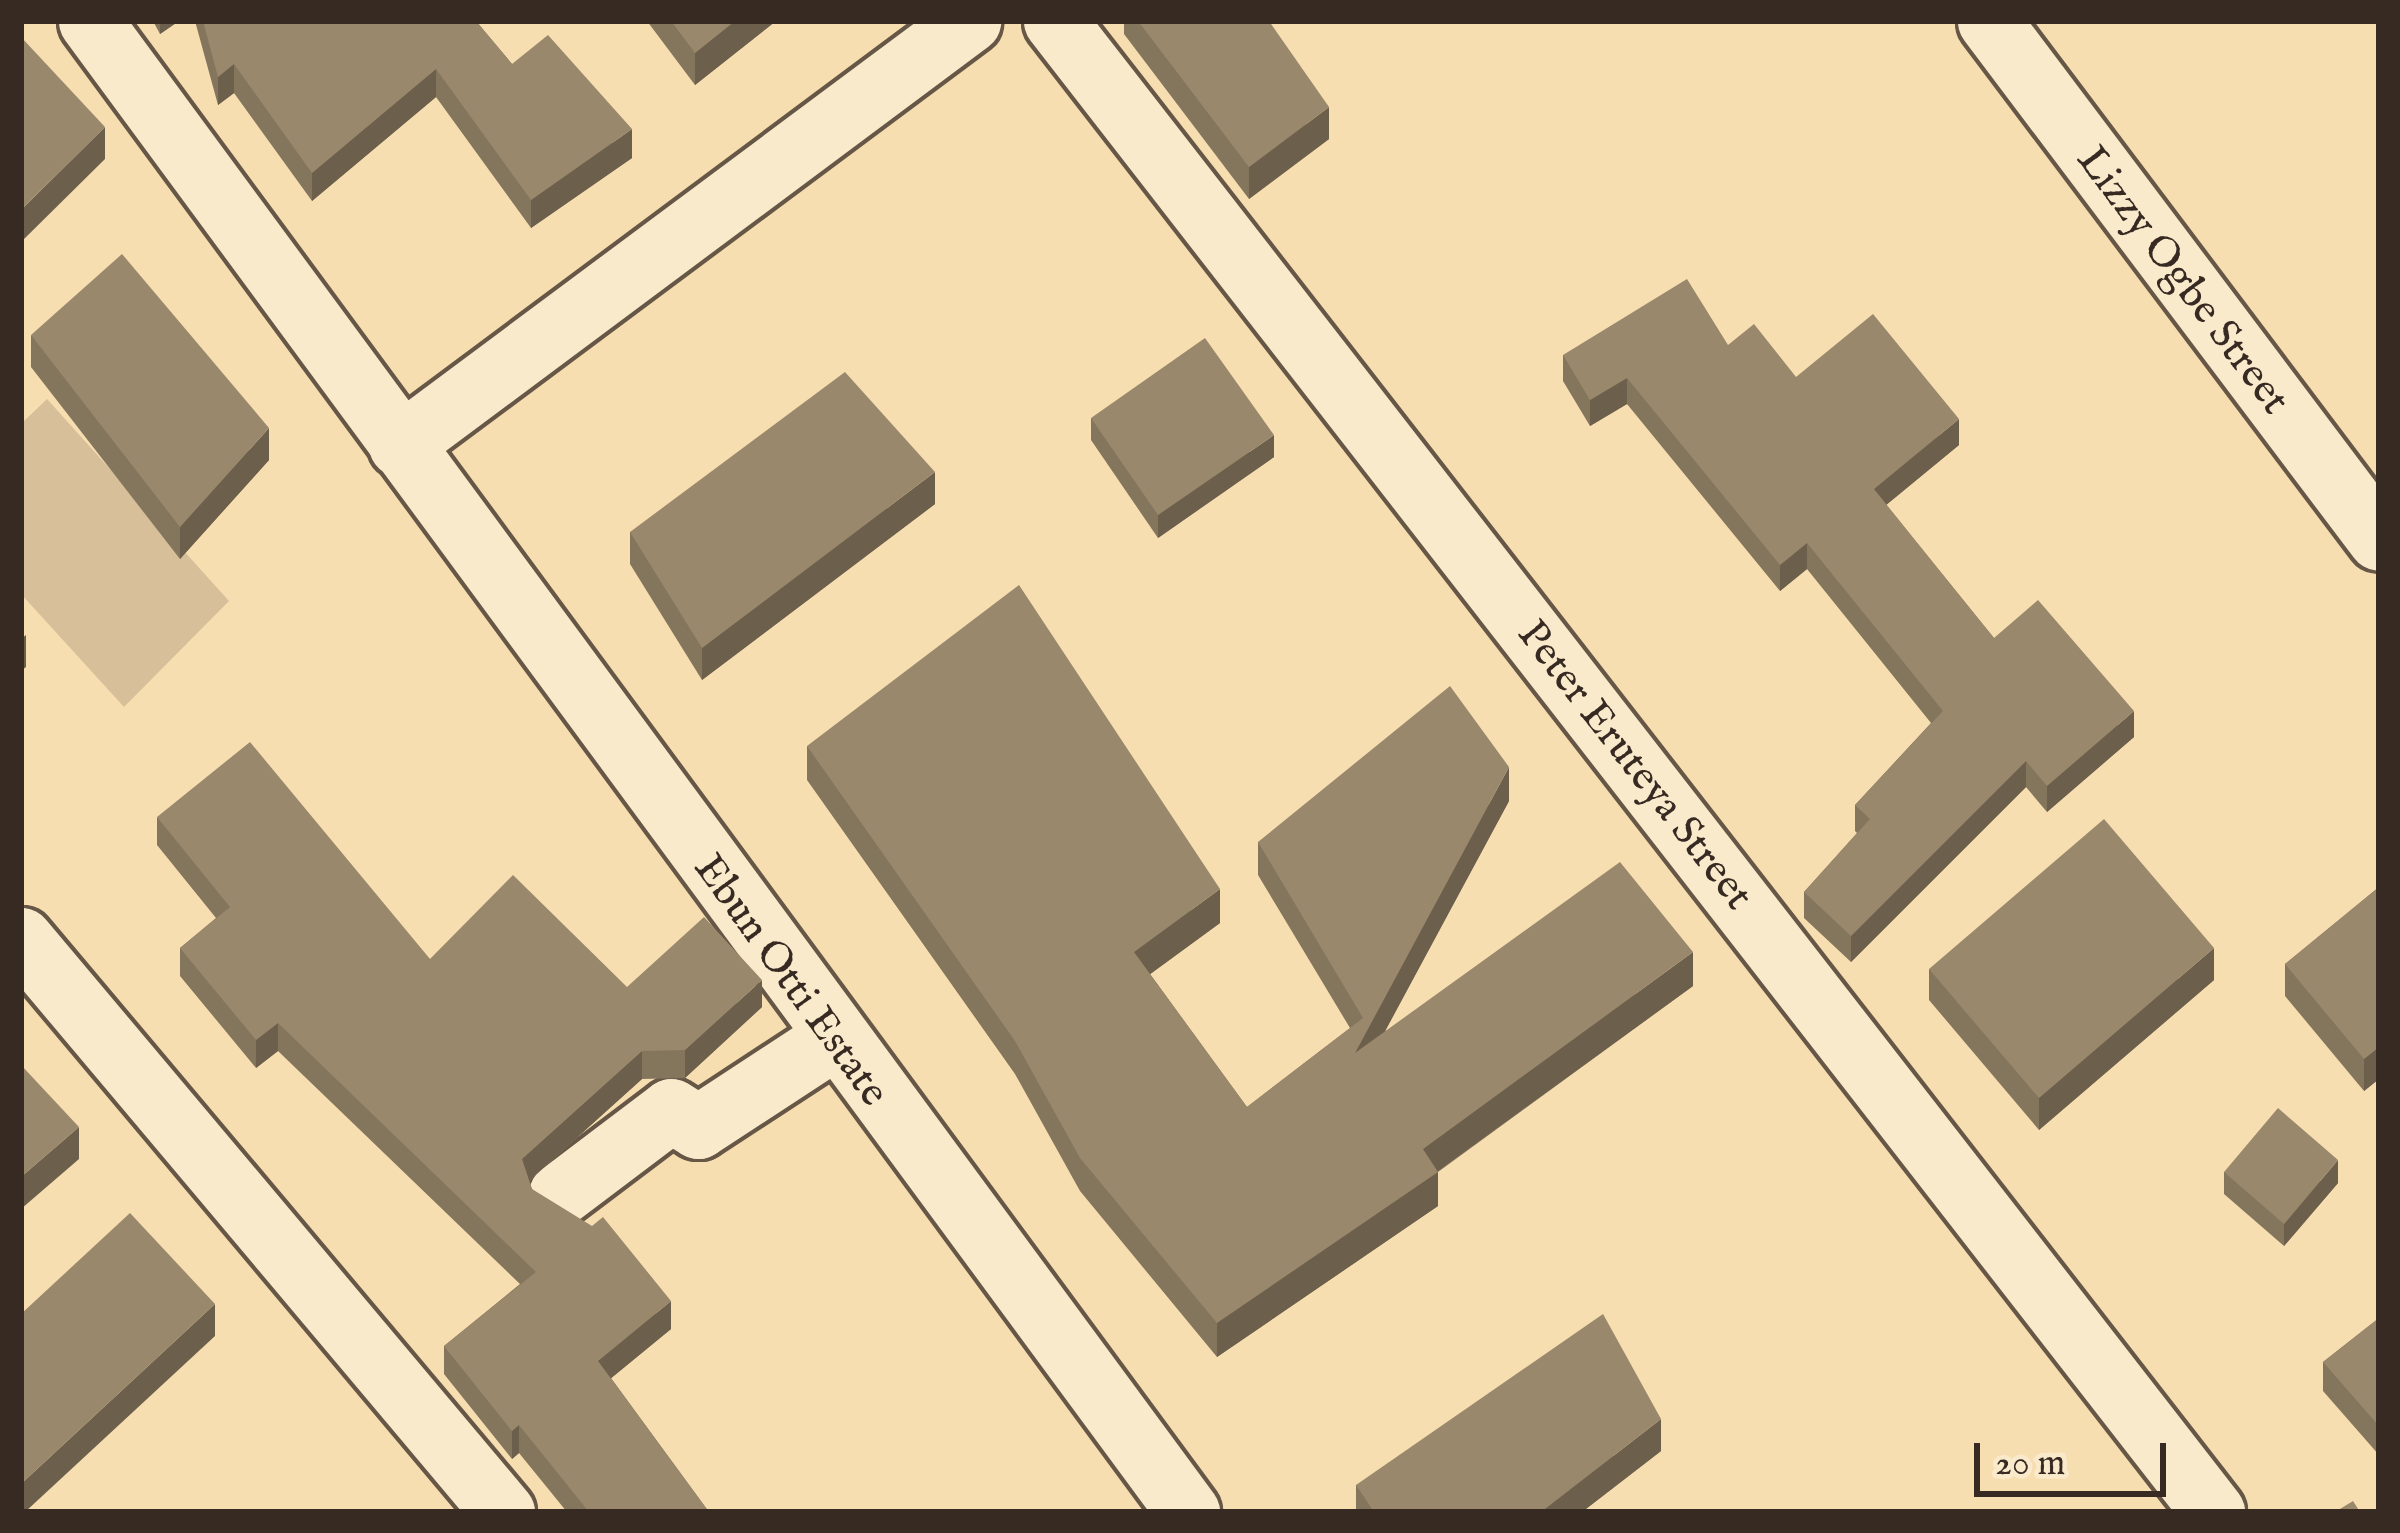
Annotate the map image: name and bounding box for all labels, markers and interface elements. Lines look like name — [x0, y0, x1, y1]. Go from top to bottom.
street label: Lizzy Ogbe Street — [2065, 137, 2299, 425]
street label: Peter Eruteya Street — [1505, 611, 1763, 921]
street label: Ebun Otti Estate — [682, 845, 898, 1117]
scale bar — [1980, 1419, 2172, 1493]
text: 20 m — [1995, 1441, 2065, 1487]

